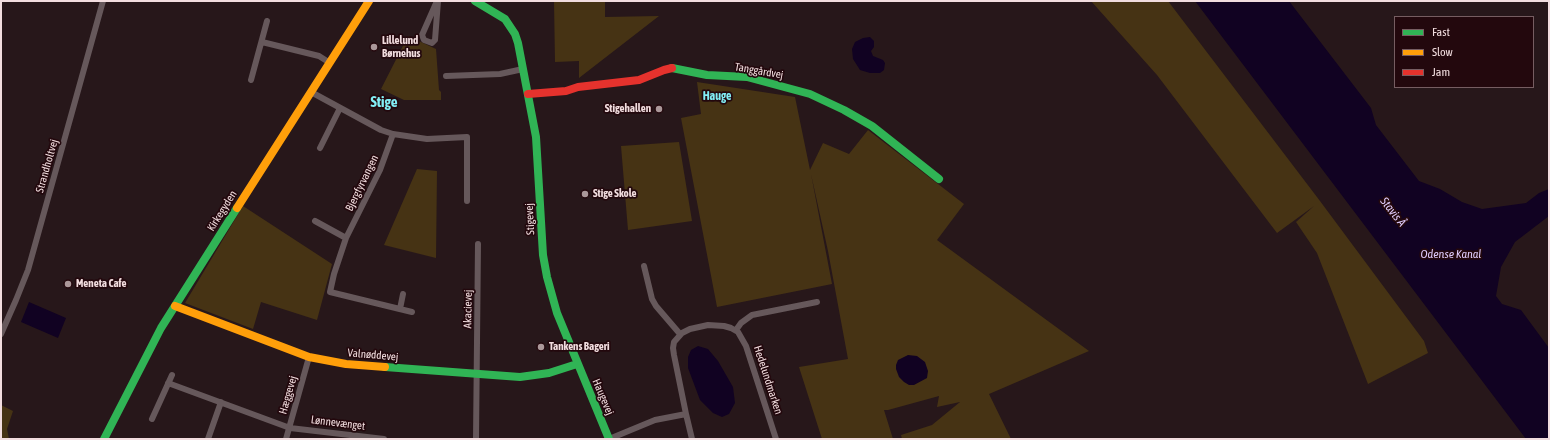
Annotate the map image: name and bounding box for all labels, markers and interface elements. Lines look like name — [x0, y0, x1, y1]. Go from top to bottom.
legend — [1394, 16, 1534, 88]
text: Fast — [1432, 25, 1450, 39]
place label: Lillelund Børnehus — [382, 34, 420, 60]
marker: Lillelund Børnehus — [369, 42, 379, 52]
text: Slow — [1432, 45, 1453, 59]
street label: Tanggårdvej — [734, 60, 784, 82]
text: Jam — [1432, 65, 1450, 79]
district label: Hauge — [703, 89, 731, 103]
district label: Stige — [370, 93, 398, 111]
place label: Stigehallen — [605, 102, 651, 116]
marker: Stigehallen — [654, 104, 664, 114]
street label: Strandholtvej — [33, 138, 61, 194]
street label: Bjergfyrvangen — [343, 153, 381, 213]
place label: Stige Skole — [593, 187, 637, 201]
street label: Kirkegyden — [204, 188, 240, 234]
marker: Stige Skole — [580, 189, 590, 199]
water label: Stavis Å — [1377, 194, 1409, 230]
street label: Stigevej — [523, 203, 537, 235]
water label: Odense Kanal — [1420, 247, 1482, 261]
place label: Meneta Cafe — [76, 277, 127, 291]
marker: Meneta Cafe — [63, 279, 73, 289]
street label: Akacievej — [461, 290, 475, 328]
place label: Tankens Bageri — [549, 340, 609, 354]
marker: Tankens Bageri — [536, 342, 546, 352]
street label: Hedelundmarken — [751, 344, 785, 416]
street label: Valnøddevej — [347, 346, 399, 364]
street label: Hæggevej — [276, 374, 300, 416]
street label: Haugevej — [589, 377, 617, 417]
street label: Lønnevænget — [310, 413, 366, 433]

